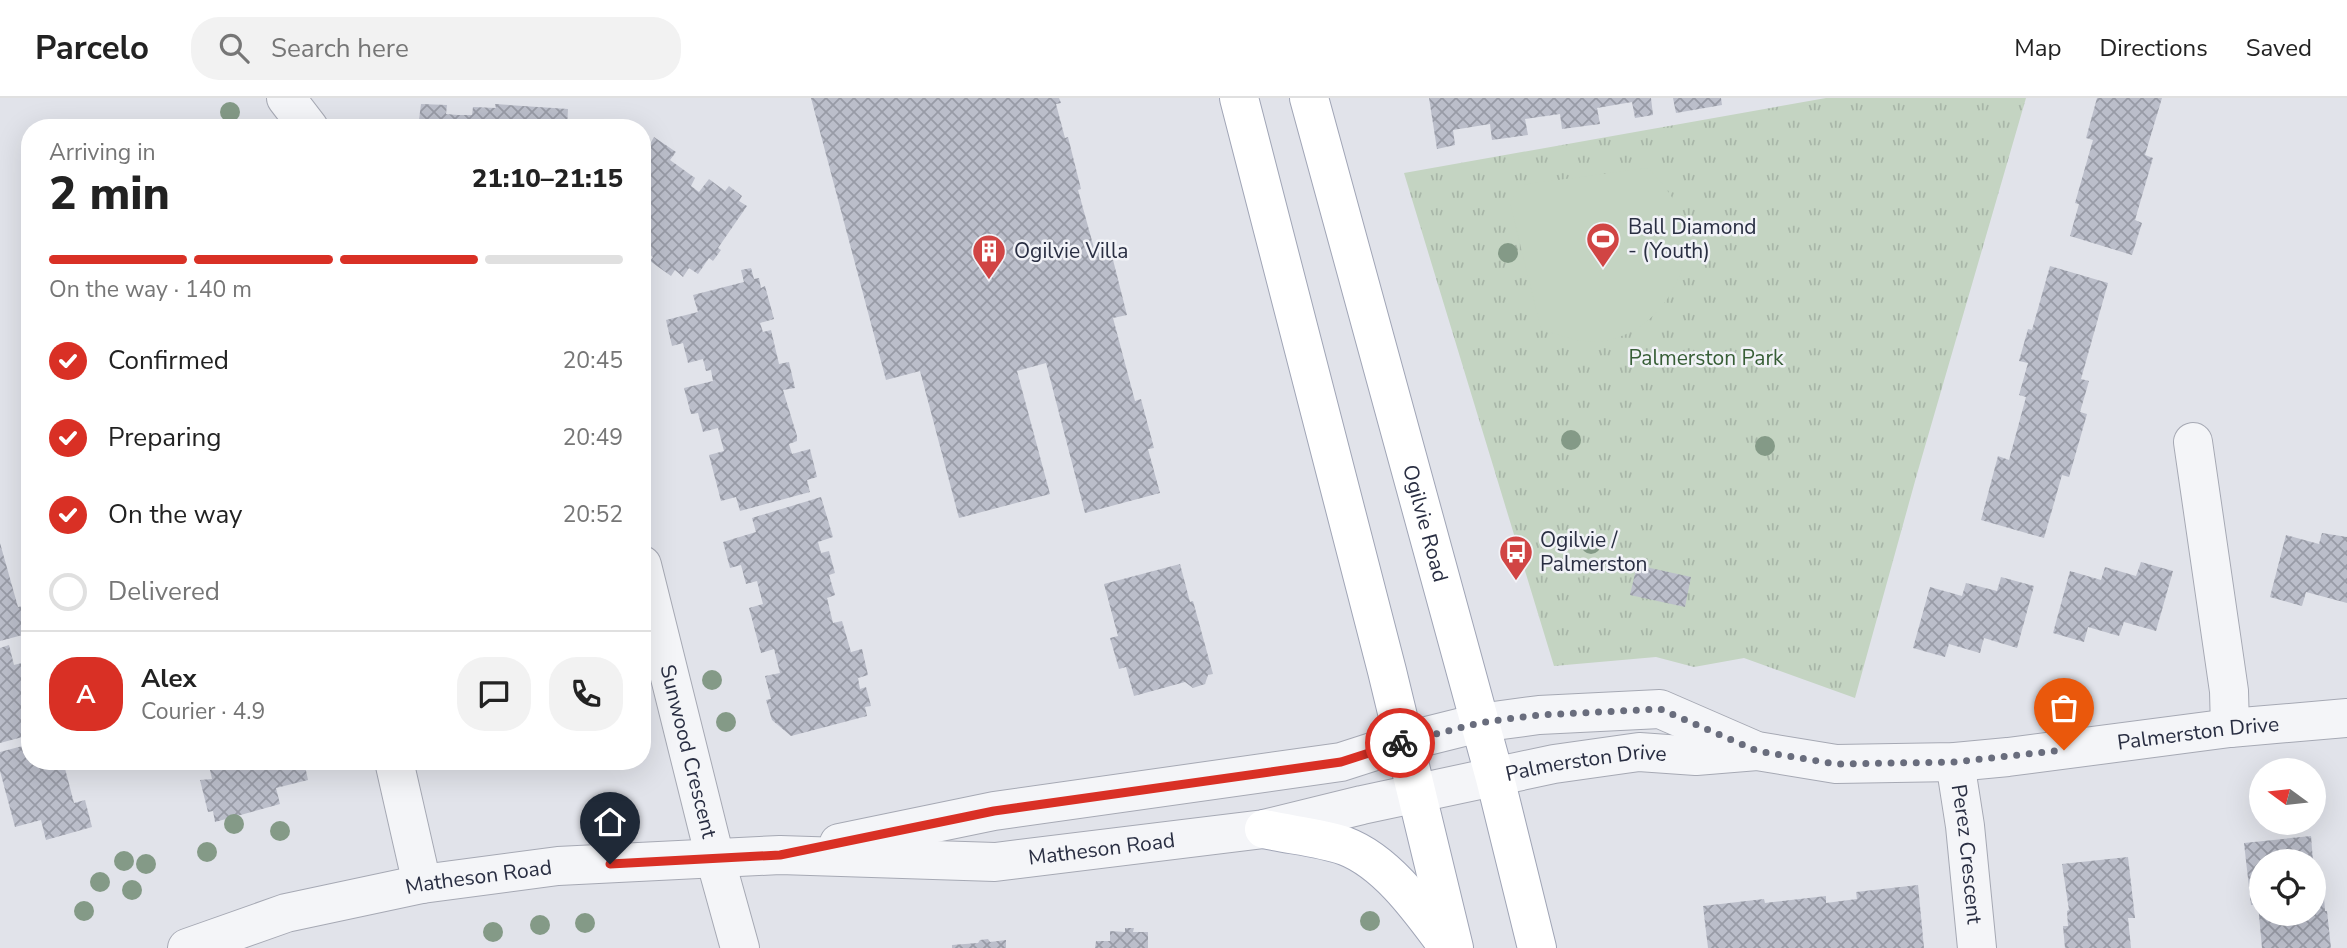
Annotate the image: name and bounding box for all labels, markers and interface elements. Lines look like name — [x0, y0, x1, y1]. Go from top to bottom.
search box — [191, 17, 681, 80]
text: Parcelo — [35, 26, 149, 71]
icon: search — [215, 29, 253, 67]
text: Search here — [271, 31, 409, 66]
text: Map — [2014, 32, 2061, 64]
text: Directions — [2099, 32, 2208, 64]
text: Saved — [2246, 32, 2312, 64]
text: Arriving in — [49, 137, 156, 168]
text: 21:10–21:15 — [472, 161, 623, 196]
text: 2 min — [49, 162, 170, 225]
place label: Ball Diamond - (Youth) — [1628, 213, 1757, 265]
sports icon: Ball Diamond - (Youth) — [1584, 220, 1622, 269]
building icon: Ogilvie Villa — [970, 232, 1008, 281]
place label: Ogilvie Villa — [1014, 237, 1128, 265]
text: On the way · 140 m — [49, 274, 252, 305]
icon: check — [49, 342, 87, 380]
text: Confirmed — [108, 343, 229, 378]
park label: Palmerston Park — [1629, 344, 1784, 372]
text: 20:45 — [563, 345, 623, 376]
icon: check — [49, 419, 87, 457]
text: Preparing — [108, 420, 221, 455]
text: 20:49 — [563, 422, 623, 453]
street label: Ogilvie Road — [1396, 462, 1455, 585]
icon: check — [49, 496, 87, 534]
text: On the way — [108, 497, 242, 532]
text: 20:52 — [563, 499, 623, 530]
place label: Ogilvie / Palmerston — [1540, 526, 1648, 578]
bus stop icon: Ogilvie / Palmerston — [1497, 533, 1535, 582]
text: Delivered — [108, 574, 220, 609]
button: chat — [457, 657, 531, 731]
button: phone — [549, 657, 623, 731]
text: Alex — [141, 661, 197, 696]
street label: Sunwood Crescent — [653, 662, 724, 842]
text: A — [76, 677, 96, 712]
pin — [2034, 678, 2094, 750]
icon: bag — [2045, 689, 2083, 727]
text: Courier · 4.9 — [141, 696, 265, 727]
courier — [1365, 708, 1435, 778]
street label: Palmerston Drive — [2115, 710, 2280, 757]
icon: bike — [1381, 724, 1419, 762]
street label: Palmerston Drive — [1503, 738, 1668, 788]
north arrow — [2249, 758, 2326, 835]
map controls — [2249, 758, 2326, 926]
street label: Perez Crescent — [1945, 782, 1989, 926]
pin — [580, 792, 640, 864]
icon: home — [591, 803, 629, 841]
street label: Matheson Road — [1027, 826, 1177, 872]
button: locate — [2249, 849, 2326, 926]
street label: Matheson Road — [403, 853, 553, 901]

